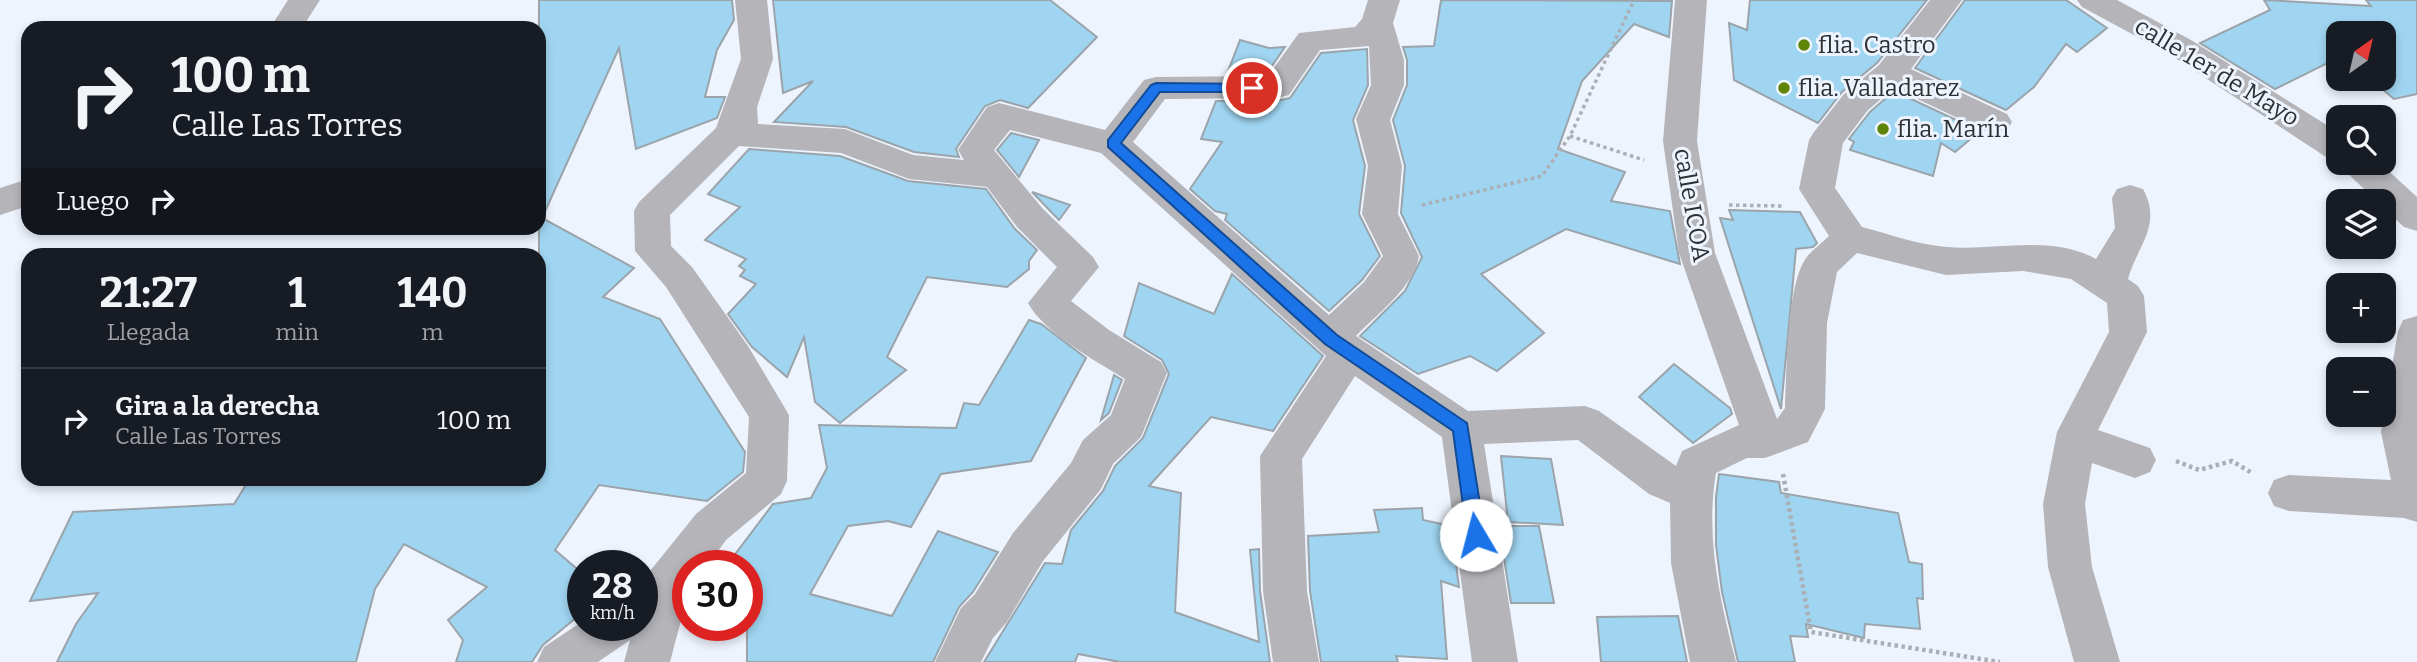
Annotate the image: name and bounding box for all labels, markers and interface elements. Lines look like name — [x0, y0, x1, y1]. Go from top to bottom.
street label: calle 1er de Mayo — [2130, 12, 2304, 132]
north arrow — [2326, 21, 2396, 91]
map controls — [2326, 21, 2396, 427]
place label: flia. Castro — [1818, 31, 1936, 59]
marker: flia. Castro — [1796, 37, 1812, 53]
text: 100 m — [171, 46, 310, 105]
icon: right — [56, 49, 147, 140]
pin — [1222, 58, 1282, 118]
icon: arrive — [1233, 69, 1271, 107]
place label: flia. Valladarez — [1798, 74, 1960, 102]
marker: flia. Valladarez — [1776, 80, 1792, 96]
button: search — [2326, 105, 2396, 175]
text: Calle Las Torres — [171, 106, 403, 144]
place label: flia. Marín — [1897, 115, 2009, 143]
marker: flia. Marín — [1875, 121, 1891, 137]
street label: calle ICOA — [1668, 146, 1716, 264]
icon: right — [143, 182, 181, 220]
text: Luego — [56, 186, 129, 217]
button: layers — [2326, 189, 2396, 259]
text: 21:27 — [99, 268, 197, 318]
text: 1 — [288, 268, 306, 318]
text: 140 — [397, 268, 468, 318]
button: + — [2326, 273, 2396, 343]
text: Llegada — [107, 318, 190, 346]
text: min — [275, 318, 319, 346]
text: m — [421, 318, 443, 346]
button: − — [2326, 357, 2396, 427]
text: Gira a la derecha — [115, 391, 319, 422]
icon: right — [56, 402, 94, 440]
text: 100 m — [437, 405, 511, 436]
text: Calle Las Torres — [115, 422, 282, 450]
position arrow — [1439, 498, 1513, 572]
speed limit sign: 30 — [672, 550, 763, 641]
text: 28 — [592, 565, 633, 607]
text: km/h — [590, 602, 635, 624]

